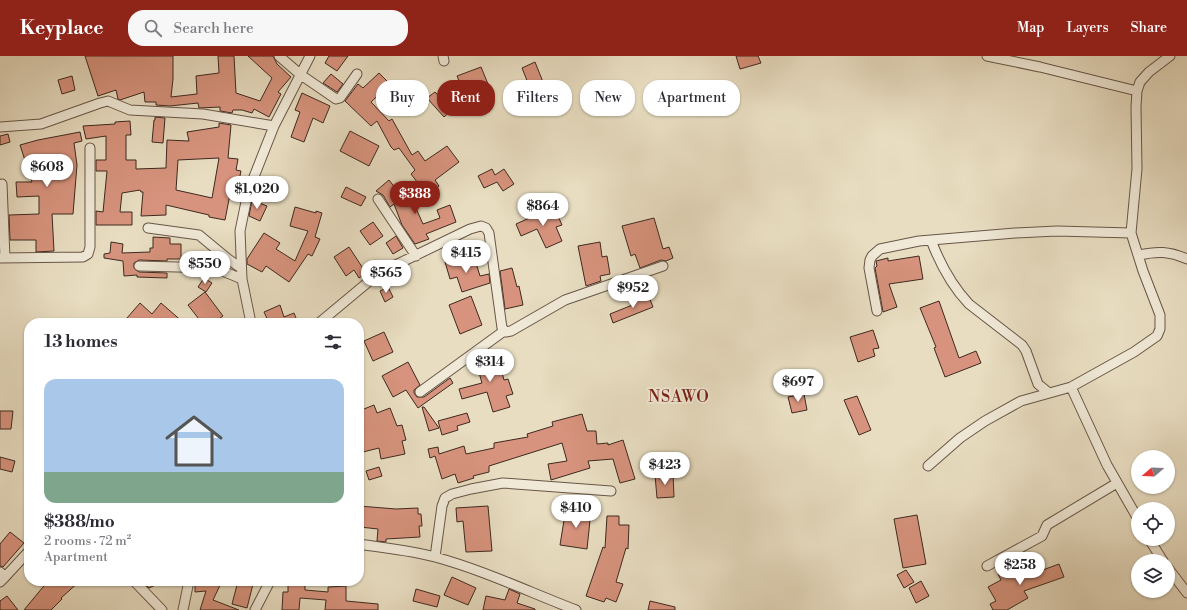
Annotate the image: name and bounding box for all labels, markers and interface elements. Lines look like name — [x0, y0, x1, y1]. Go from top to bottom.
search box — [128, 10, 408, 46]
text: Keyplace — [20, 16, 104, 40]
icon: search — [142, 17, 164, 39]
text: Search here — [174, 19, 254, 38]
text: Map — [1017, 19, 1044, 37]
text: Layers — [1066, 19, 1109, 37]
text: Share — [1131, 19, 1167, 37]
chip: Buy — [376, 80, 429, 116]
chip: Rent — [437, 80, 495, 116]
chip: Filters — [503, 80, 572, 116]
chip: New — [580, 80, 635, 116]
chip: Apartment — [643, 80, 740, 116]
pin: $608 — [23, 154, 71, 188]
text: $608 — [30, 159, 64, 175]
pin: $1,020 — [224, 176, 290, 210]
text: $1,020 — [235, 181, 280, 197]
pin: $388 — [391, 181, 439, 215]
text: $388 — [399, 186, 431, 202]
pin: $864 — [519, 193, 567, 227]
text: $864 — [526, 198, 560, 214]
pin: $415 — [442, 240, 490, 274]
text: $415 — [451, 245, 481, 261]
pin: $550 — [181, 251, 229, 285]
text: $550 — [188, 256, 222, 272]
pin: $565 — [362, 260, 410, 294]
text: $565 — [370, 265, 402, 281]
pin: $952 — [609, 275, 657, 309]
text: $952 — [617, 280, 649, 296]
text: 13 homes — [44, 331, 118, 353]
icon: filters — [322, 331, 344, 353]
pin: $314 — [466, 349, 514, 383]
text: $314 — [475, 354, 505, 370]
pin: $697 — [774, 369, 822, 403]
text: $697 — [782, 374, 814, 390]
district label: NSAWO — [648, 387, 710, 407]
icon: home — [158, 405, 230, 477]
north arrow — [1131, 450, 1175, 494]
map controls — [1131, 450, 1175, 598]
pin: $423 — [641, 452, 689, 486]
text: $423 — [649, 457, 681, 473]
pin: $410 — [552, 495, 600, 529]
text: $410 — [560, 500, 592, 516]
button: locate — [1131, 502, 1175, 546]
text: $388/mo — [44, 511, 115, 533]
text: 2 rooms · 72 m² — [44, 533, 131, 549]
text: Apartment — [44, 549, 108, 565]
pin: $258 — [996, 552, 1044, 586]
button: layers — [1131, 554, 1175, 598]
text: $258 — [1004, 557, 1036, 573]

